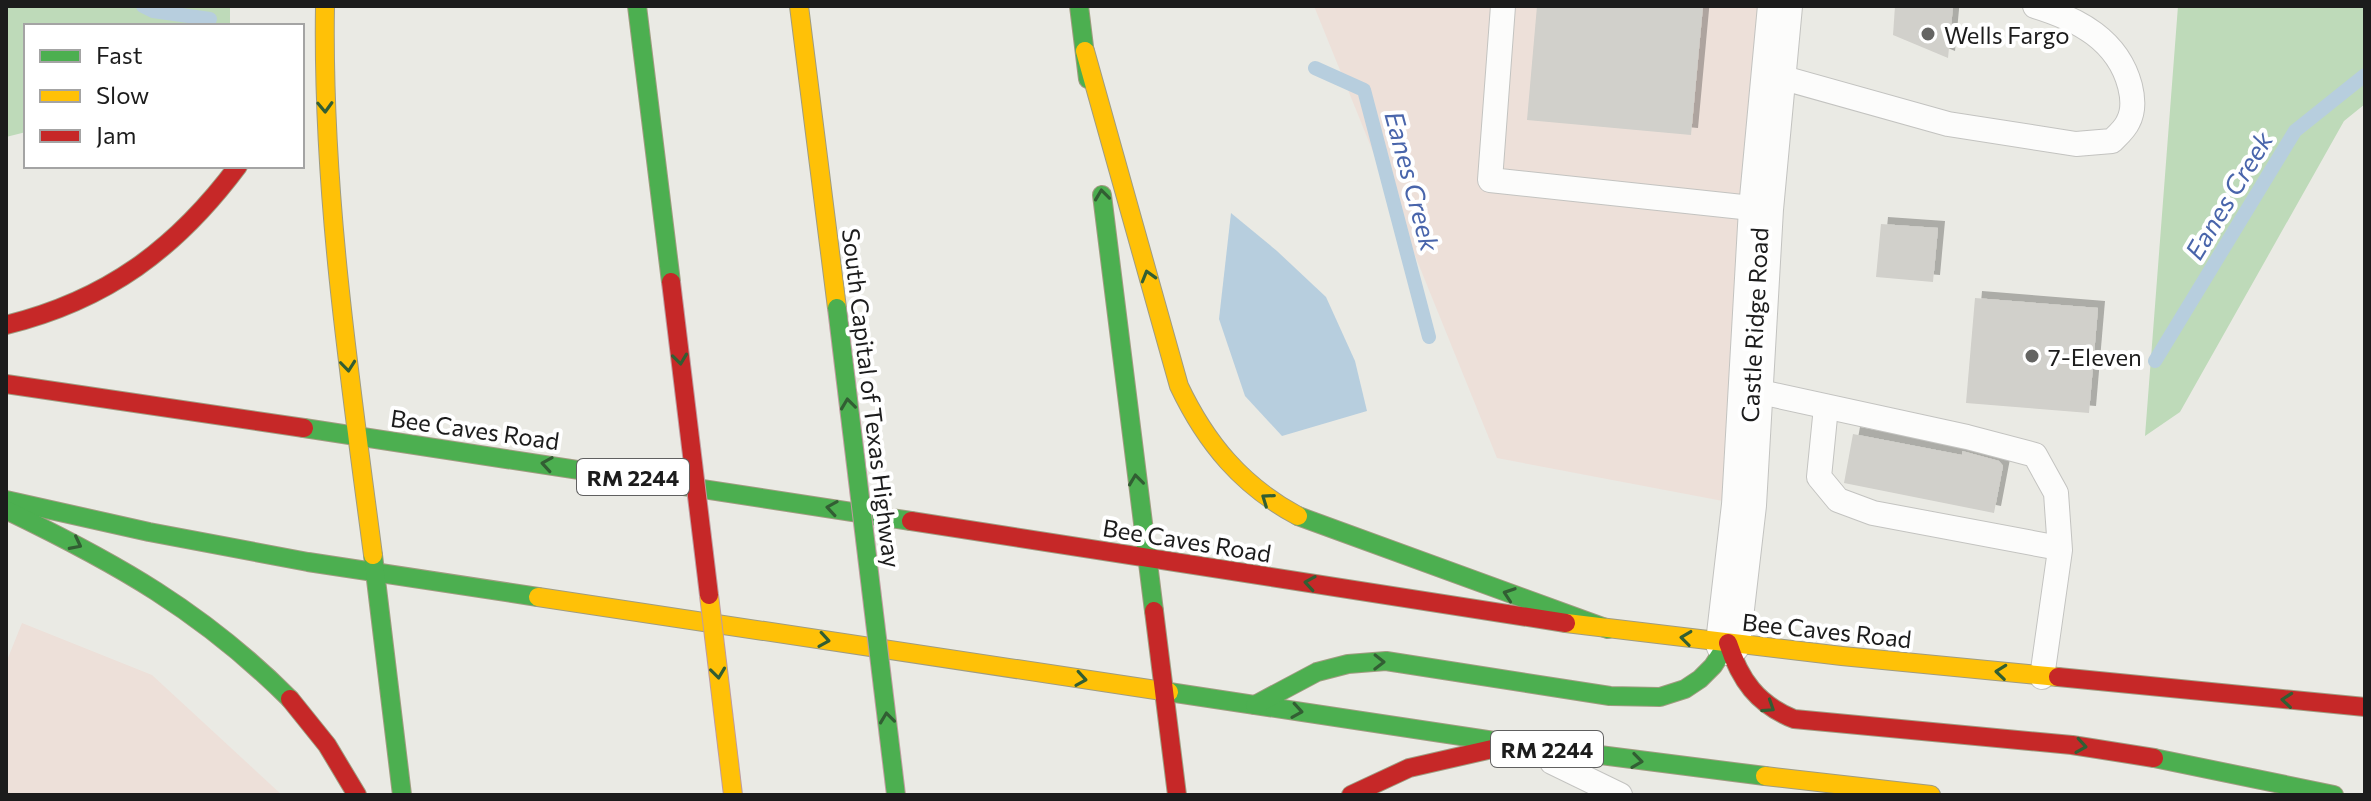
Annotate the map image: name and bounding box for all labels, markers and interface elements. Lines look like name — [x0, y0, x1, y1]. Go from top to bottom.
place label: Wells Fargo — [1944, 20, 2070, 49]
legend — [24, 24, 304, 168]
marker: Wells Fargo — [1919, 25, 1937, 43]
text: Fast — [96, 40, 143, 69]
text: Slow — [96, 80, 149, 109]
one-way arrow — [317, 101, 334, 114]
water label: Eanes Creek — [1379, 108, 1447, 255]
text: Jam — [96, 120, 136, 149]
water label: Eanes Creek — [2178, 125, 2279, 265]
one-way arrow — [1094, 188, 1111, 201]
street label: South Capital of Texas Highway — [837, 226, 907, 570]
street label: Castle Ridge Road — [1734, 227, 1774, 423]
one-way arrow — [1140, 269, 1157, 283]
place label: 7-Eleven — [2048, 342, 2142, 371]
marker: 7-Eleven — [2023, 347, 2041, 365]
one-way arrow — [671, 352, 688, 366]
one-way arrow — [339, 360, 356, 373]
one-way arrow — [840, 397, 857, 410]
street label: Bee Caves Road — [389, 403, 561, 455]
one-way arrow — [540, 456, 554, 473]
road number: RM 2244 — [577, 459, 689, 495]
one-way arrow — [1128, 474, 1145, 487]
one-way arrow — [1262, 494, 1276, 509]
one-way arrow — [825, 500, 839, 517]
street label: Bee Caves Road — [1101, 512, 1273, 568]
one-way arrow — [68, 535, 83, 550]
one-way arrow — [1303, 575, 1317, 592]
one-way arrow — [1502, 587, 1516, 603]
street label: Bee Caves Road — [1741, 607, 1913, 653]
one-way arrow — [817, 630, 831, 647]
one-way arrow — [1680, 630, 1693, 647]
one-way arrow — [1373, 653, 1386, 671]
one-way arrow — [1994, 664, 2007, 681]
one-way arrow — [710, 667, 727, 680]
one-way arrow — [1074, 670, 1088, 687]
one-way arrow — [2280, 691, 2293, 708]
one-way arrow — [1761, 697, 1775, 712]
one-way arrow — [1290, 702, 1304, 719]
one-way arrow — [879, 711, 896, 724]
road number: RM 2244 — [1491, 731, 1603, 767]
one-way arrow — [2074, 737, 2088, 754]
one-way arrow — [1630, 752, 1644, 769]

